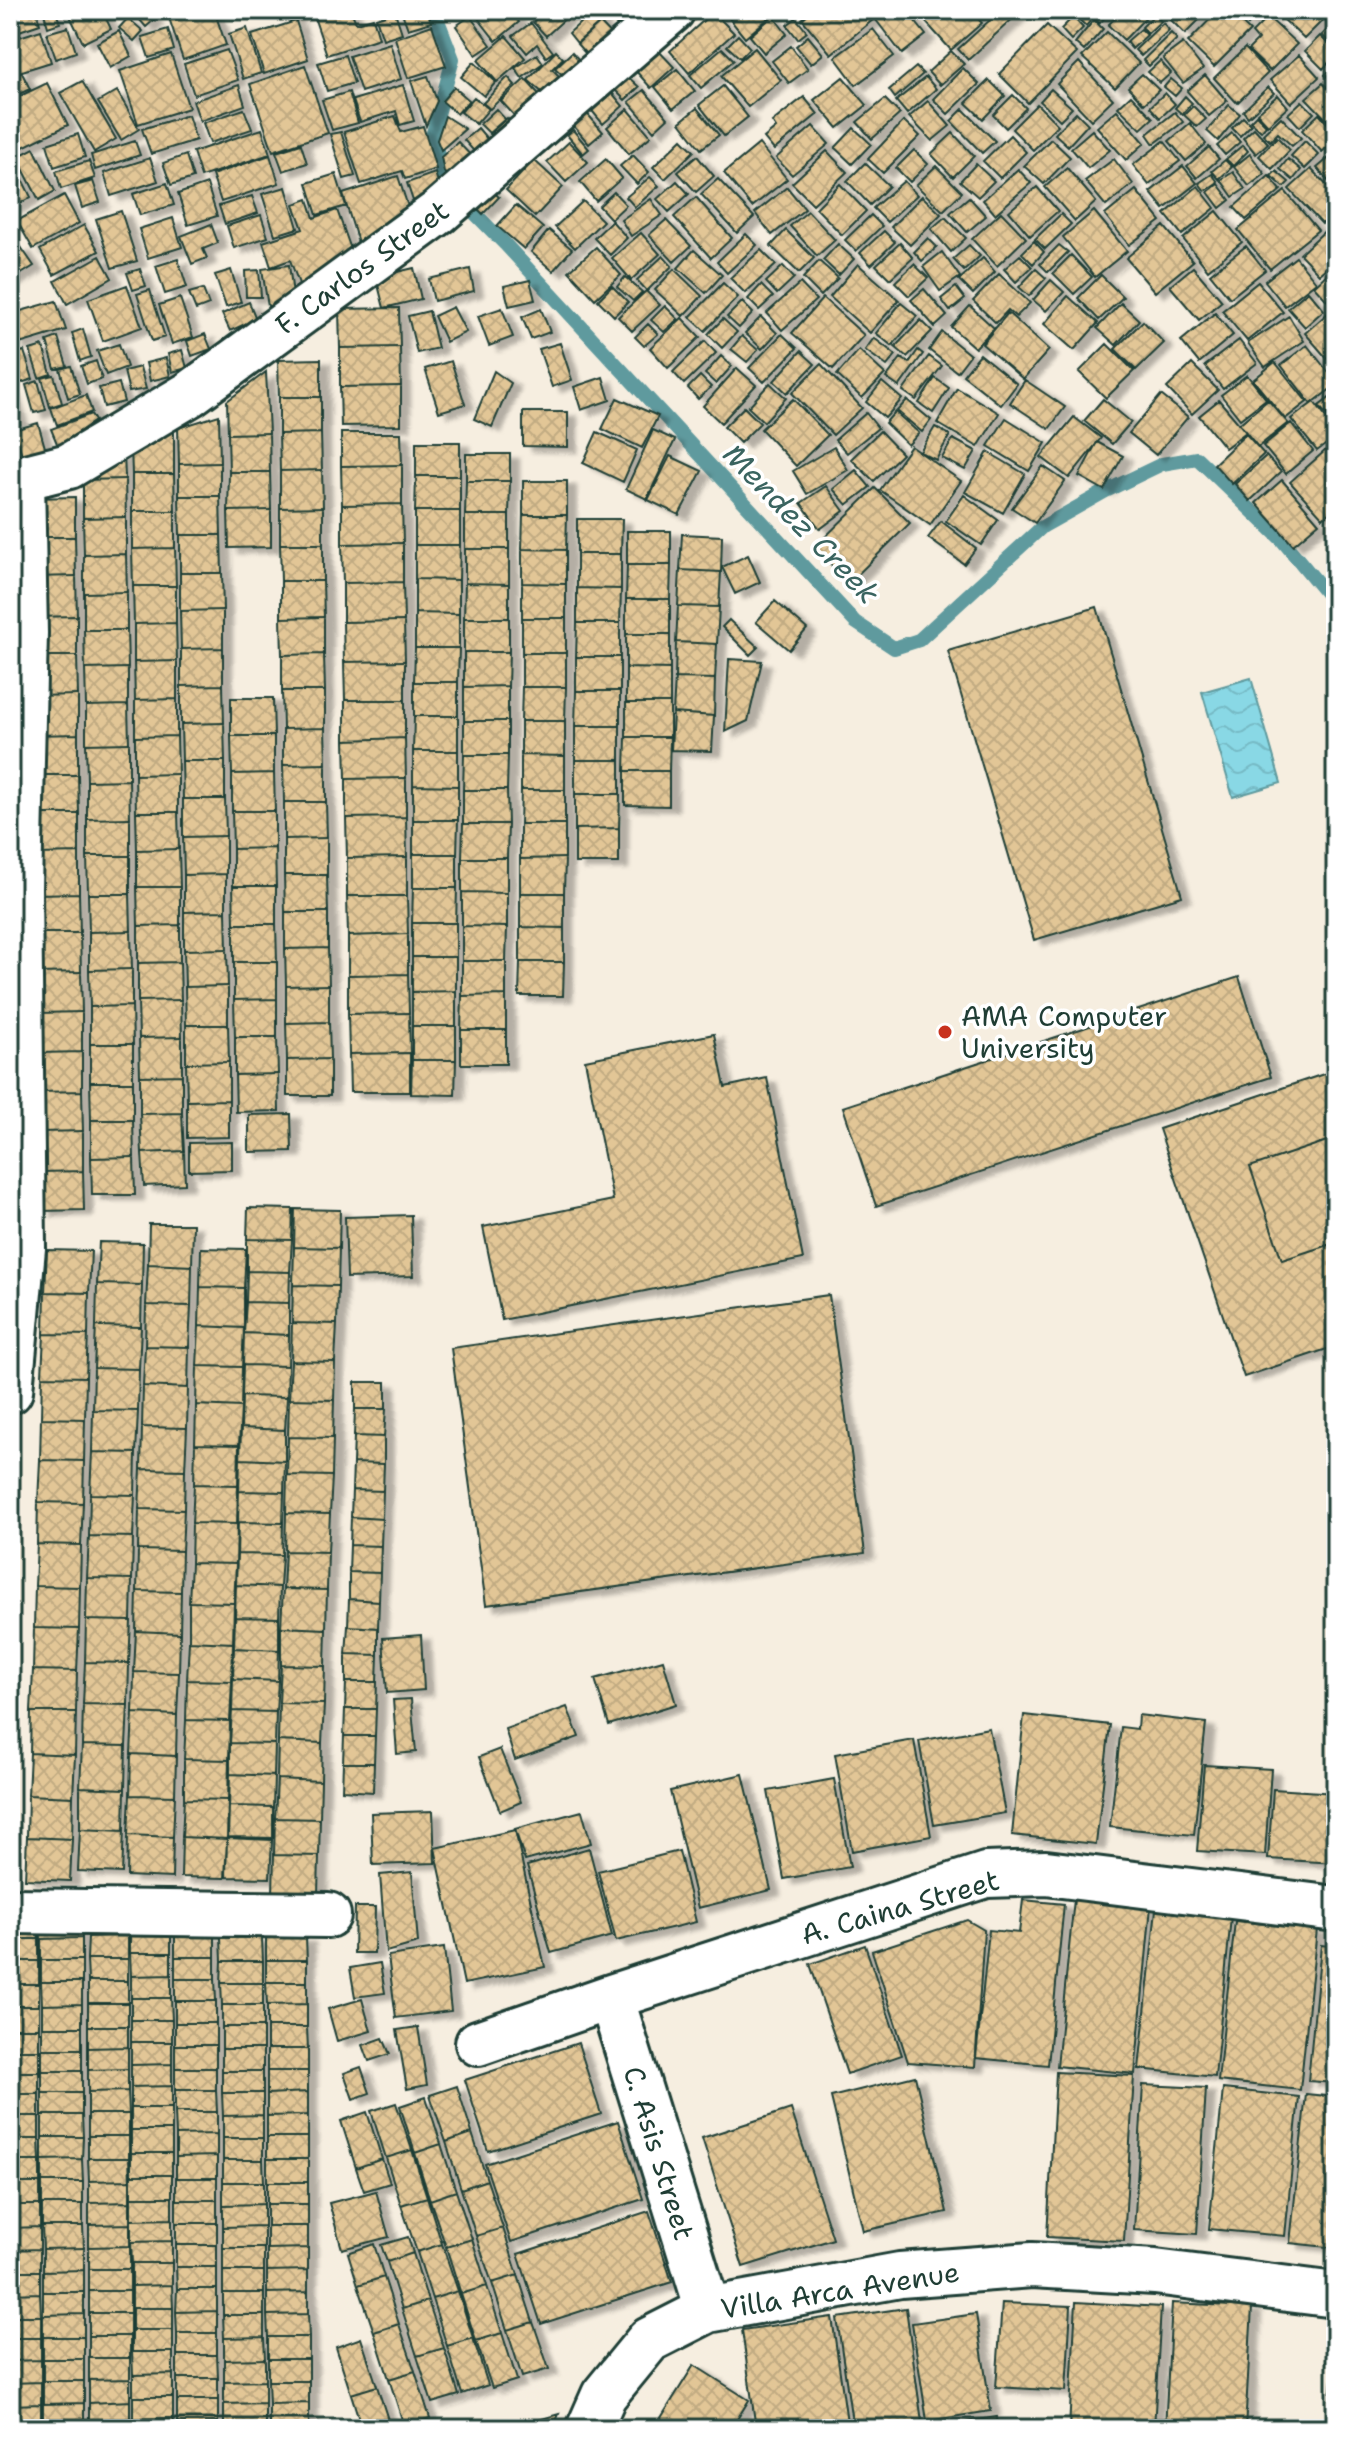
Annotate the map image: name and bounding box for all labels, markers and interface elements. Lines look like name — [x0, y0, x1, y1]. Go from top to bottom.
street label: F. Carlos Street — [267, 191, 457, 343]
water label: Mendez Creek — [714, 434, 889, 613]
place label: AMA Computer University — [961, 997, 1167, 1067]
marker: AMA Computer University — [936, 1023, 954, 1041]
street label: A. Caina Street — [797, 1861, 1003, 1953]
street label: C. Asis Street — [615, 2062, 703, 2244]
street label: Villa Arca Avenue — [718, 2252, 962, 2328]

